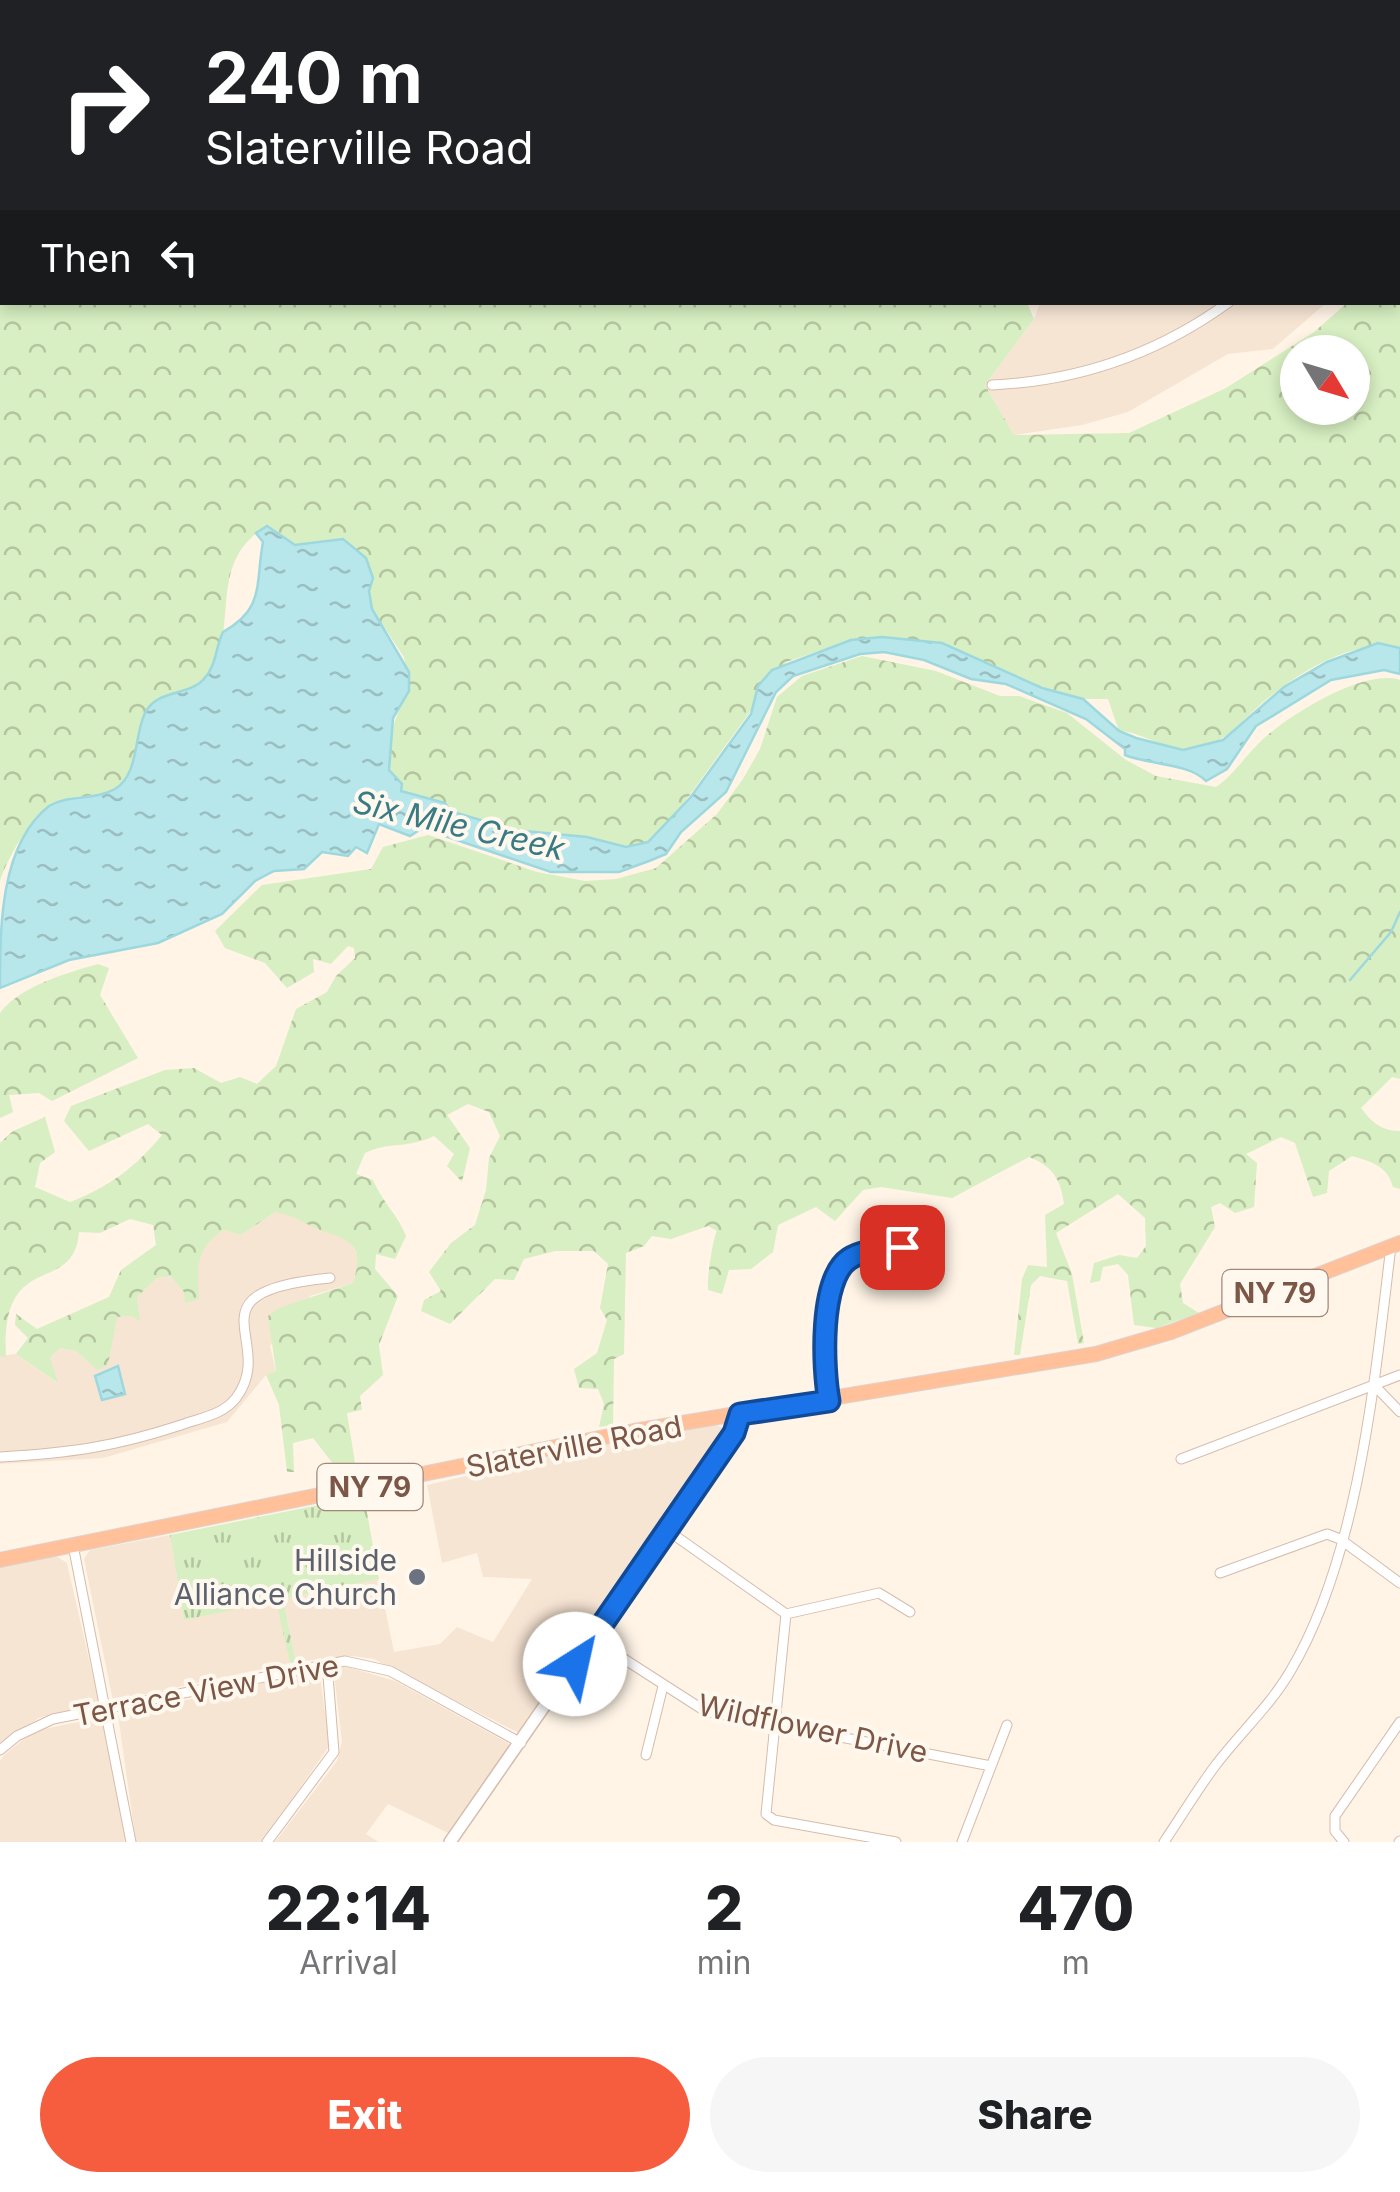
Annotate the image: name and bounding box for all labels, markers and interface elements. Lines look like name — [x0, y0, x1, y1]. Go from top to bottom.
text: 240 m — [205, 35, 423, 120]
icon: right — [40, 40, 170, 170]
text: Slaterville Road — [205, 120, 534, 175]
icon: left — [152, 230, 207, 285]
text: Then — [40, 235, 132, 281]
north arrow — [1280, 335, 1370, 425]
map controls — [1280, 335, 1370, 425]
water label: Six Mile Creek — [349, 782, 570, 869]
pin — [860, 1205, 945, 1290]
icon: arrive — [875, 1220, 930, 1275]
road number: NY 79 — [1222, 1270, 1328, 1316]
street label: Slaterville Road — [463, 1407, 685, 1485]
road number: NY 79 — [318, 1464, 422, 1510]
place label: Hillside Alliance Church — [174, 1542, 397, 1612]
marker: Hillside Alliance Church — [406, 1566, 428, 1588]
position arrow — [523, 1612, 627, 1716]
street label: Terrace View Drive — [70, 1647, 342, 1733]
street label: Wildflower Drive — [695, 1686, 931, 1770]
text: 22:14 — [266, 1872, 431, 1944]
text: 2 — [705, 1872, 743, 1944]
text: 470 — [1017, 1872, 1134, 1944]
text: Arrival — [299, 1943, 398, 1982]
text: min — [697, 1943, 751, 1982]
text: m — [1062, 1943, 1090, 1982]
button: Exit — [40, 2057, 690, 2172]
button: Share — [710, 2057, 1360, 2172]

